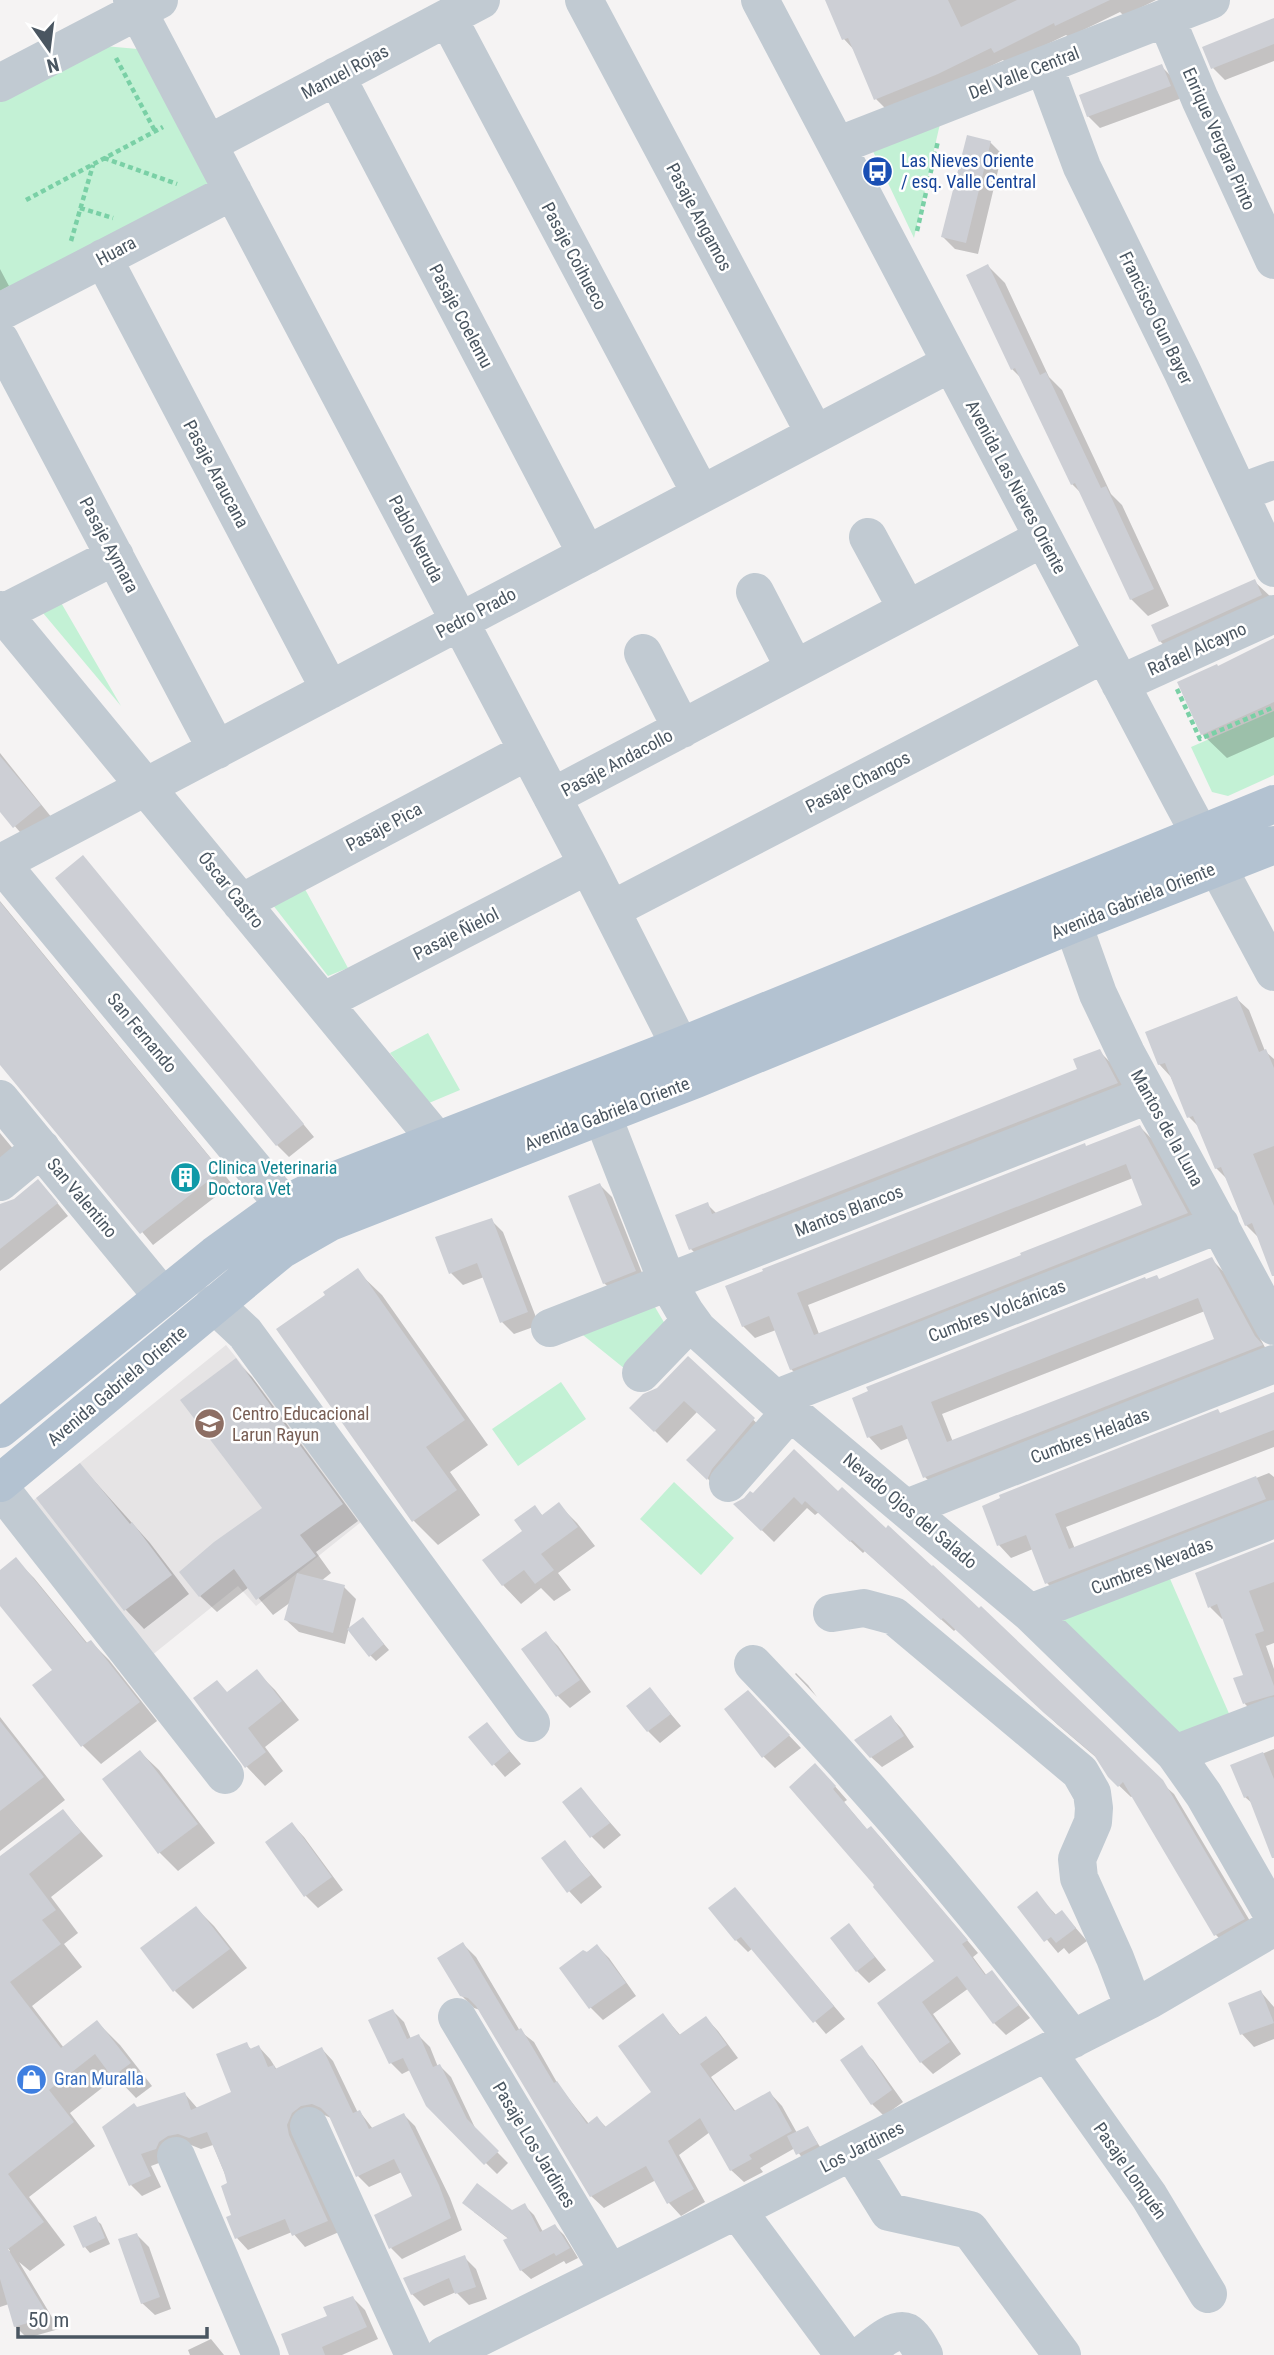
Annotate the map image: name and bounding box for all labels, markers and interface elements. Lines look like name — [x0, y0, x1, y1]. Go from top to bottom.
north arrow — [14, 14, 84, 84]
street label: Manuel Rojas — [298, 40, 392, 103]
street label: Del Valle Central — [966, 42, 1082, 103]
text: N — [45, 52, 61, 78]
street label: Enrique Vergara Pinto — [1179, 64, 1260, 213]
place label: Las Nieves Oriente / esq. Valle Central — [901, 150, 1036, 192]
bus stop icon: Las Nieves Oriente / esq. Valle Central — [861, 154, 895, 188]
street label: Pasaje Angamos — [662, 159, 737, 274]
street label: Pasaje Coihueco — [537, 199, 612, 313]
street label: Huara — [92, 231, 139, 270]
street label: Francisco Gun Bayer — [1115, 248, 1198, 388]
street label: Pasaje Coelemu — [425, 260, 498, 371]
street label: Avenida Las Nieves Oriente — [962, 396, 1071, 577]
street label: Pasaje Araucana — [179, 416, 254, 531]
street label: Pablo Neruda — [385, 491, 448, 586]
street label: Pasaje Aymara — [75, 493, 143, 596]
street label: Pedro Prado — [432, 583, 519, 642]
street label: Rafael Alcayno — [1144, 617, 1249, 680]
street label: Pasaje Andacollo — [557, 724, 676, 801]
street label: Pasaje Changos — [802, 746, 913, 817]
street label: Pasaje Pica — [342, 798, 425, 855]
street label: Óscar Castro — [194, 847, 269, 932]
street label: Avenida Gabriela Oriente — [1048, 858, 1218, 943]
street label: Pasaje Ñielol — [410, 903, 502, 964]
street label: San Fernando — [103, 989, 182, 1077]
street label: Mantos de la Luna — [1127, 1066, 1208, 1190]
street label: Avenida Gabriela Oriente — [521, 1072, 692, 1155]
street label: San Valentino — [43, 1154, 122, 1242]
place label: Clinica Veterinaria Doctora Vet — [208, 1157, 337, 1199]
building icon: Clinica Veterinaria Doctora Vet — [168, 1161, 202, 1195]
street label: Mantos Blancos — [792, 1180, 906, 1241]
street label: Cumbres Volcánicas — [925, 1275, 1068, 1346]
street label: Avenida Gabriela Oriente — [43, 1321, 190, 1450]
place label: Centro Educacional Larun Rayun — [232, 1403, 369, 1445]
street label: Cumbres Heladas — [1027, 1403, 1152, 1468]
school or university icon: Centro Educacional Larun Rayun — [192, 1407, 226, 1441]
street label: Nevado Ojos del Salado — [839, 1448, 982, 1573]
street label: Cumbres Nevadas — [1088, 1533, 1216, 1598]
shop icon: Gran Muralla — [14, 2062, 48, 2096]
place label: Gran Muralla — [54, 2068, 144, 2089]
street label: Pasaje Los Jardines — [489, 2078, 580, 2211]
street label: Los Jardines — [816, 2117, 907, 2177]
street label: Pasaje Lonquén — [1089, 2118, 1171, 2223]
scale bar — [18, 2296, 206, 2340]
text: 50 m — [28, 2308, 69, 2332]

